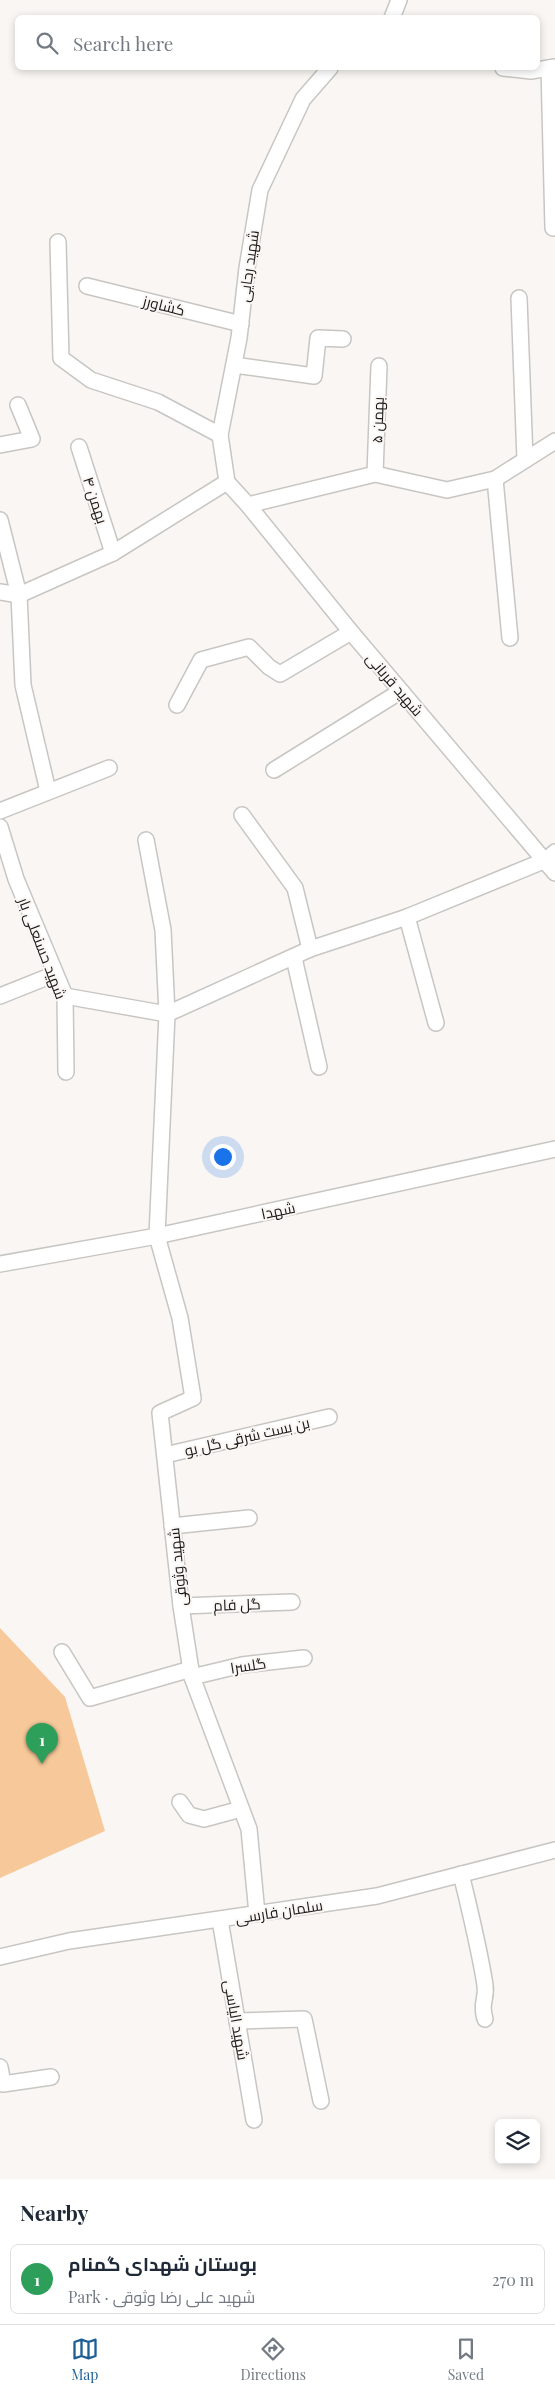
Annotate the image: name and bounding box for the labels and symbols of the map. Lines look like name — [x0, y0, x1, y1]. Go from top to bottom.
street label: شهید رجایی — [233, 229, 264, 303]
street label: کشاورز — [140, 290, 187, 320]
street label: بهمن ۵ — [366, 396, 389, 444]
street label: بهمن ۴ — [78, 474, 113, 526]
street label: شهید قربانی — [361, 648, 428, 721]
street label: شهید حسنعلی بار — [13, 893, 72, 1002]
your location — [210, 1144, 236, 1170]
street label: شهدا — [259, 1197, 297, 1224]
street label: بن بست شرقی گل بو — [182, 1412, 312, 1461]
street label: شهید وثوقی — [163, 1527, 192, 1607]
street label: گل فام — [213, 1593, 261, 1616]
street label: گلسرا — [229, 1652, 267, 1678]
pin: 1 — [26, 1723, 58, 1764]
street label: سلمان فارسی — [234, 1894, 324, 1929]
street label: شهید الیاسی — [219, 1978, 254, 2062]

